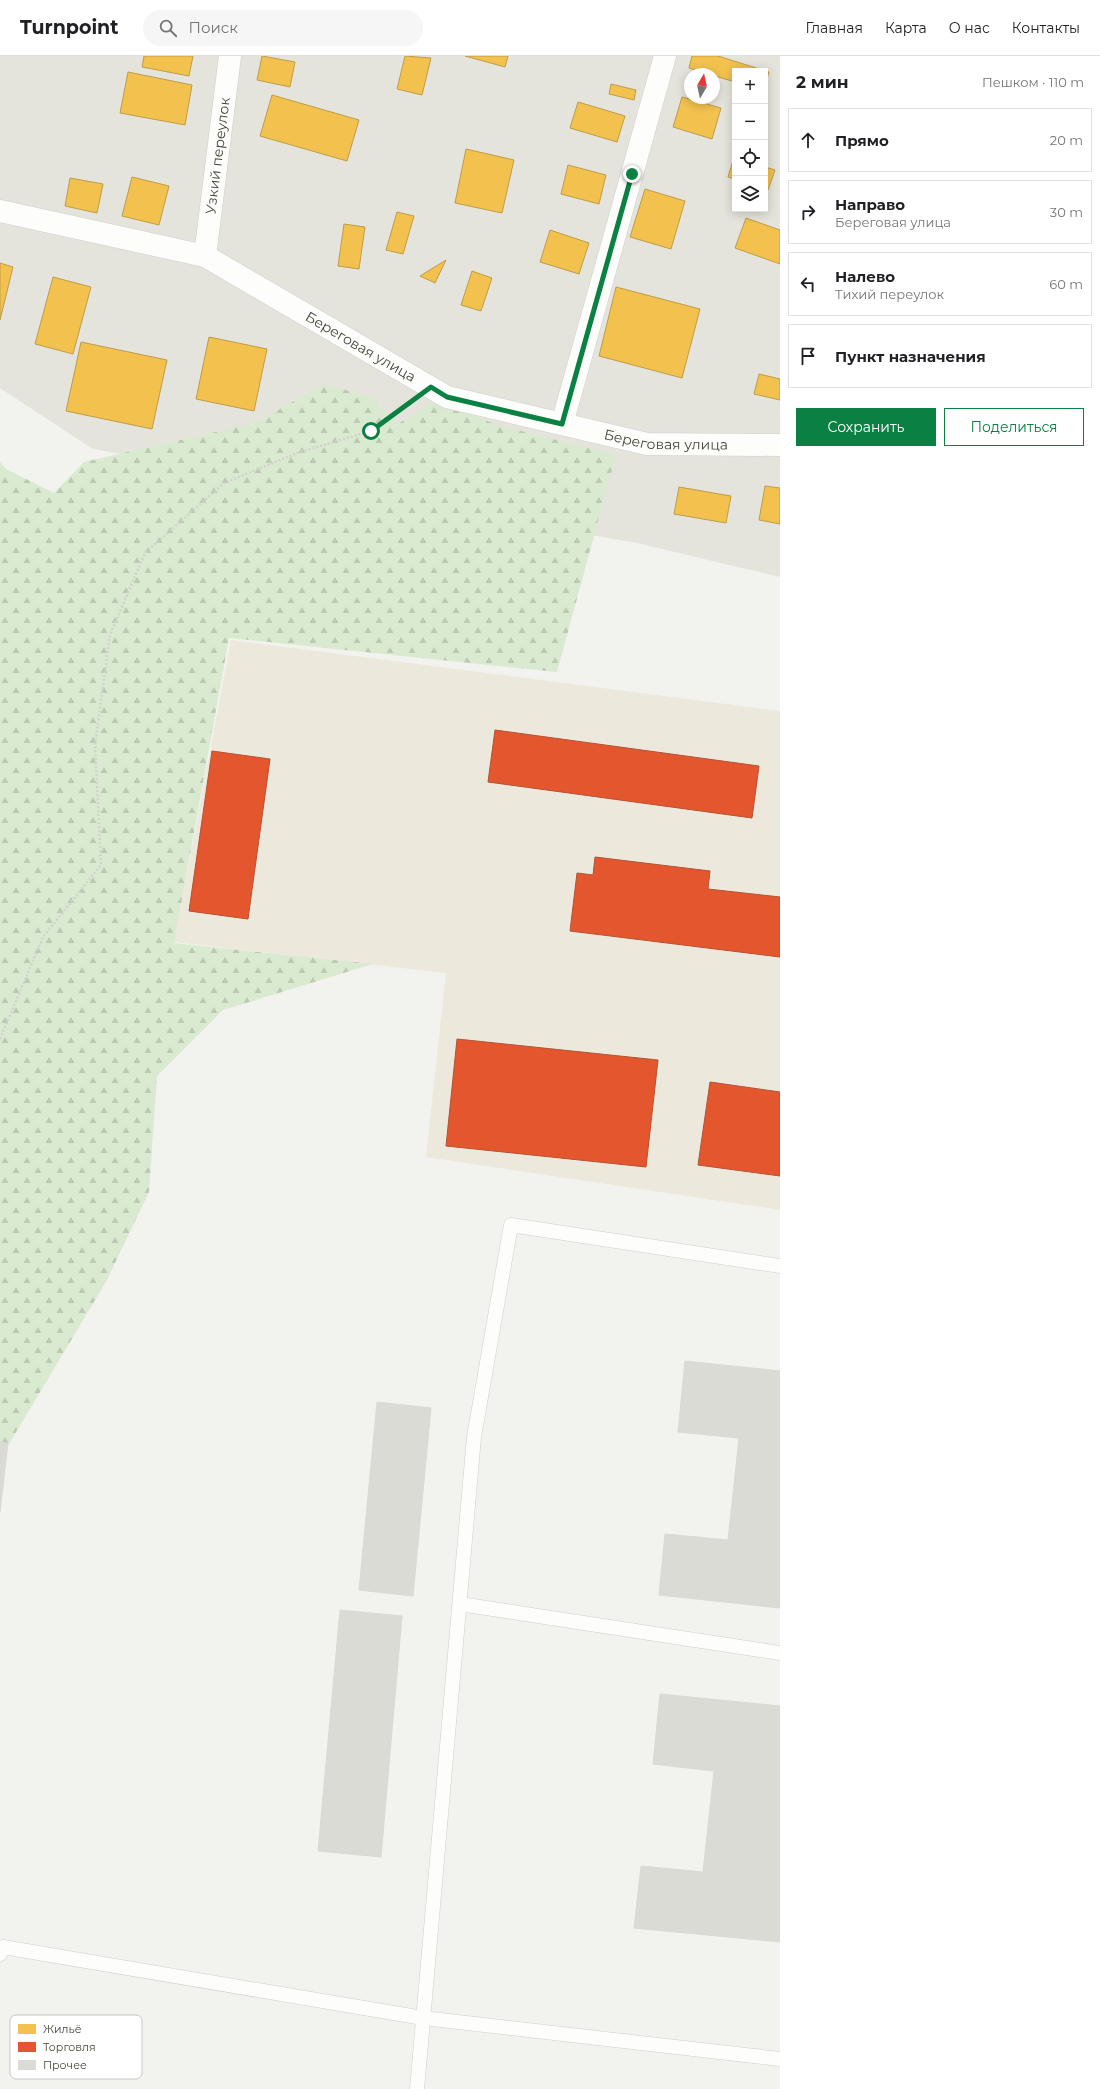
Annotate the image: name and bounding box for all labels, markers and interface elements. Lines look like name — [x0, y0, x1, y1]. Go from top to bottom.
search box — [143, 10, 423, 46]
text: Turnpoint — [20, 16, 119, 39]
icon: search — [157, 17, 179, 39]
text: Поиск — [189, 18, 238, 37]
text: Главная — [805, 19, 863, 37]
text: Карта — [885, 19, 927, 37]
text: О нас — [949, 19, 990, 37]
text: Контакты — [1012, 19, 1080, 37]
north arrow — [684, 68, 720, 104]
map controls — [732, 68, 768, 212]
button: + — [732, 68, 768, 104]
text: 2 мин — [796, 72, 849, 92]
text: Пешком · 110 m — [982, 74, 1084, 90]
street label: Узкий переулок — [201, 96, 234, 215]
button: − — [732, 104, 768, 140]
icon: ahead — [797, 129, 819, 151]
text: Прямо — [835, 131, 889, 150]
text: 20 m — [1050, 132, 1083, 148]
button: locate — [732, 140, 768, 176]
route end — [623, 165, 641, 183]
button: layers — [732, 176, 768, 212]
text: Направо — [835, 195, 905, 214]
icon: right — [797, 201, 819, 223]
text: 30 m — [1050, 204, 1083, 220]
text: Береговая улица — [835, 214, 951, 230]
text: Налево — [835, 267, 895, 286]
icon: left — [797, 273, 819, 295]
text: 60 m — [1049, 276, 1083, 292]
text: Тихий переулок — [835, 286, 944, 302]
street label: Береговая улица — [302, 307, 419, 386]
icon: arrive — [797, 345, 819, 367]
text: Пункт назначения — [835, 347, 986, 366]
button: Сохранить — [796, 408, 936, 446]
button: Поделиться — [944, 408, 1084, 446]
route start — [362, 422, 380, 440]
street label: Береговая улица — [602, 425, 728, 454]
legend — [10, 2015, 142, 2079]
text: Жильё — [43, 2022, 82, 2036]
text: Торговля — [43, 2040, 96, 2054]
text: Прочее — [43, 2058, 87, 2072]

